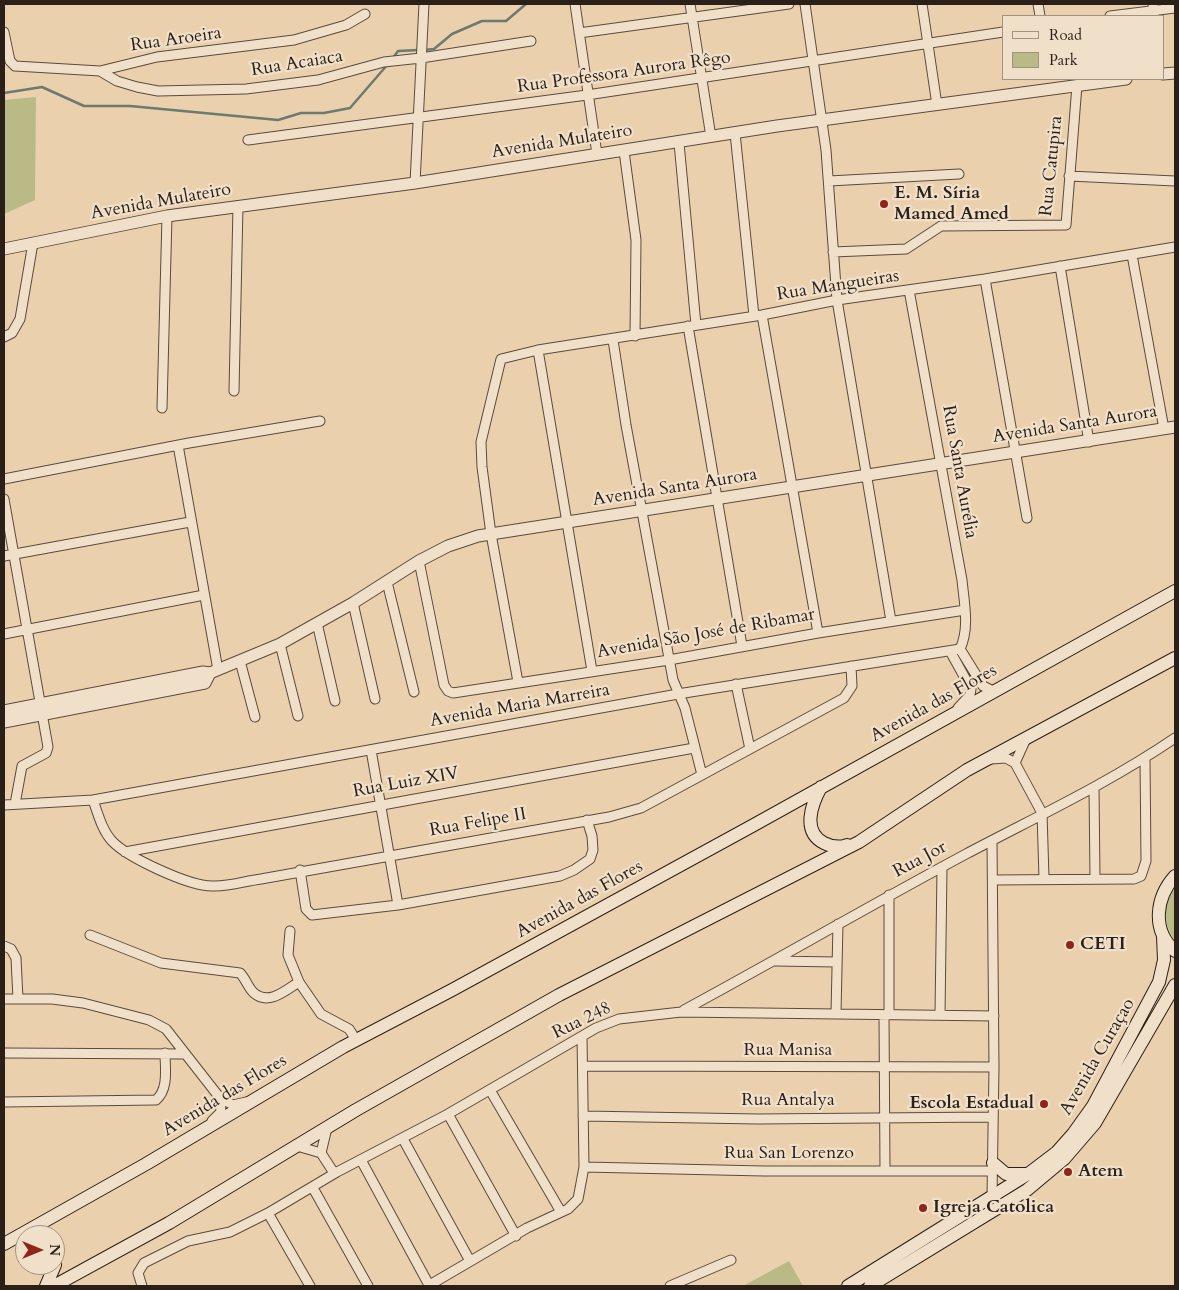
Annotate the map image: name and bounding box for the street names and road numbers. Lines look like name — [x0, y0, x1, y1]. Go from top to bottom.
street label: Rua Aroeira — [129, 23, 223, 57]
street label: Rua Acaiaca — [250, 46, 344, 82]
street label: Rua Professora Aurora Rêgo — [516, 47, 732, 99]
street label: Rua Catupira — [1036, 115, 1068, 217]
street label: Avenida Mulateiro — [490, 120, 634, 164]
street label: Avenida Mulateiro — [89, 179, 233, 225]
street label: Rua Mangueiras — [775, 266, 901, 306]
street label: Avenida Santa Aurora — [991, 401, 1159, 449]
street label: Rua Santa Aurélia — [937, 404, 981, 540]
street label: Avenida Santa Aurora — [591, 464, 759, 512]
street label: Avenida São José de Ribamar — [595, 604, 817, 664]
street label: Avenida das Flores — [867, 660, 1001, 748]
street label: Avenida Maria Marreira — [429, 680, 611, 732]
street label: Rua Luiz XIV — [351, 763, 461, 803]
street label: Rua Felipe II — [428, 804, 528, 842]
street label: Rua Jor — [890, 837, 950, 883]
street label: Avenida das Flores — [513, 856, 647, 944]
street label: Avenida Curaçao — [1056, 995, 1140, 1119]
street label: Rua 248 — [549, 998, 615, 1044]
street label: Rua Manisa — [744, 1040, 832, 1062]
street label: Avenida das Flores — [159, 1050, 291, 1142]
street label: Rua Antalya — [741, 1090, 835, 1112]
street label: Rua San Lorenzo — [724, 1143, 854, 1165]

